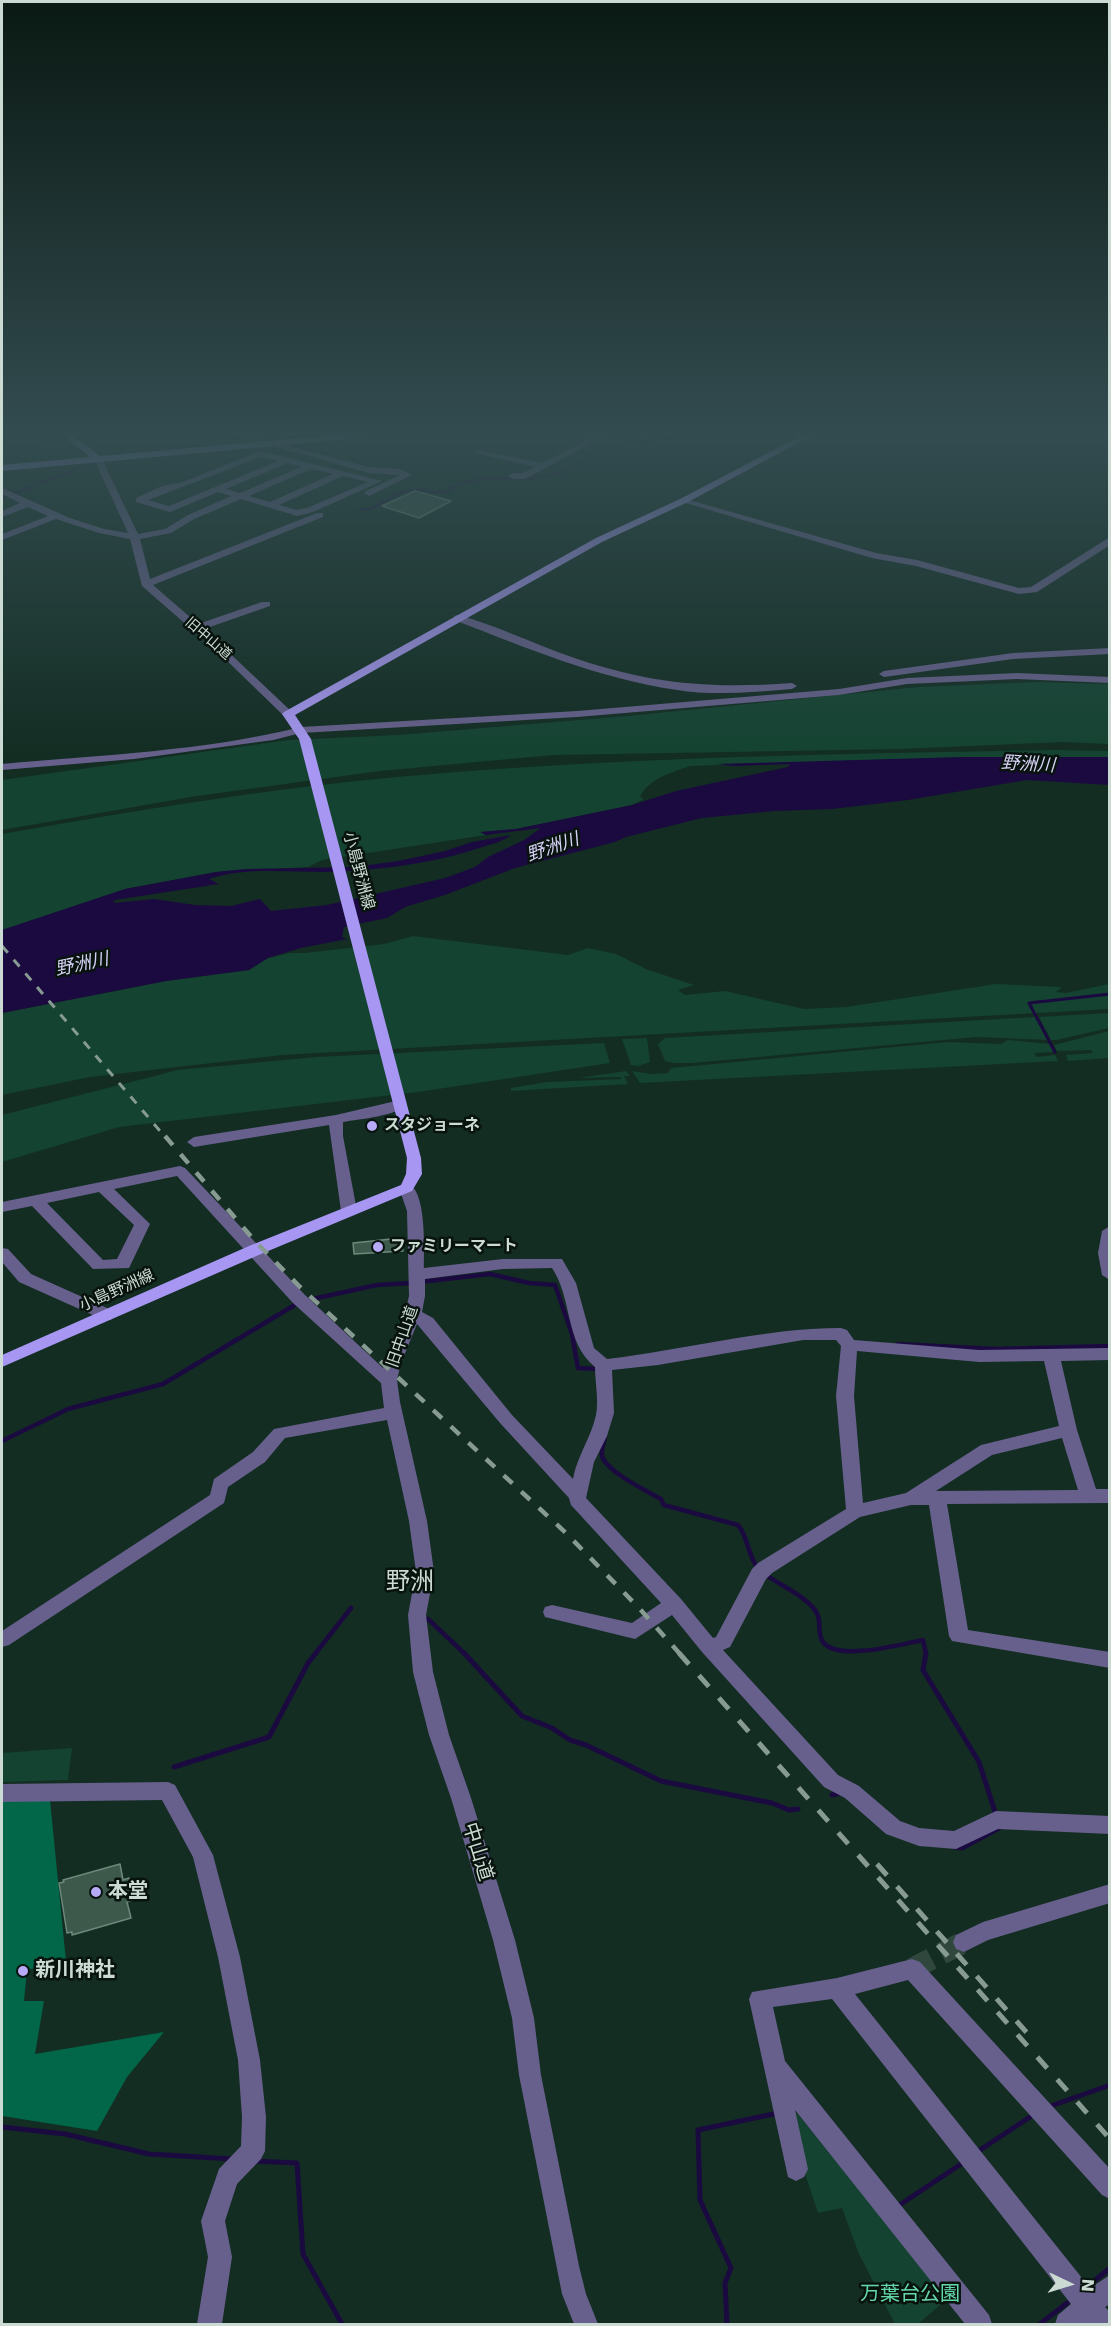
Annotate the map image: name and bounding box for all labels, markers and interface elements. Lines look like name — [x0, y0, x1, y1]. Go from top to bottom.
street label: 旧中山道 — [181, 614, 235, 664]
water label: 野洲川 — [1000, 753, 1056, 777]
water label: 野洲川 — [524, 829, 582, 867]
street label: 小島野洲線 — [338, 830, 378, 912]
water label: 野洲川 — [53, 949, 111, 981]
place label: スタジョーネ — [384, 1116, 480, 1136]
marker: スタジョーネ — [365, 1119, 379, 1133]
place label: ファミリーマート — [390, 1237, 518, 1257]
marker: ファミリーマート — [371, 1240, 385, 1254]
street label: 小島野洲線 — [77, 1266, 157, 1316]
street label: 旧中山道 — [384, 1304, 422, 1370]
district label: 野洲 — [386, 1569, 434, 1597]
street label: 中山道 — [457, 1820, 497, 1884]
place label: 本堂 — [108, 1880, 148, 1904]
marker: 本堂 — [89, 1885, 103, 1899]
place label: 新川神社 — [35, 1959, 115, 1983]
marker: 新川神社 — [16, 1964, 30, 1978]
north arrow — [1039, 2254, 1099, 2314]
text: N — [1078, 2278, 1097, 2293]
park label: 万葉台公園 — [860, 2283, 960, 2307]

